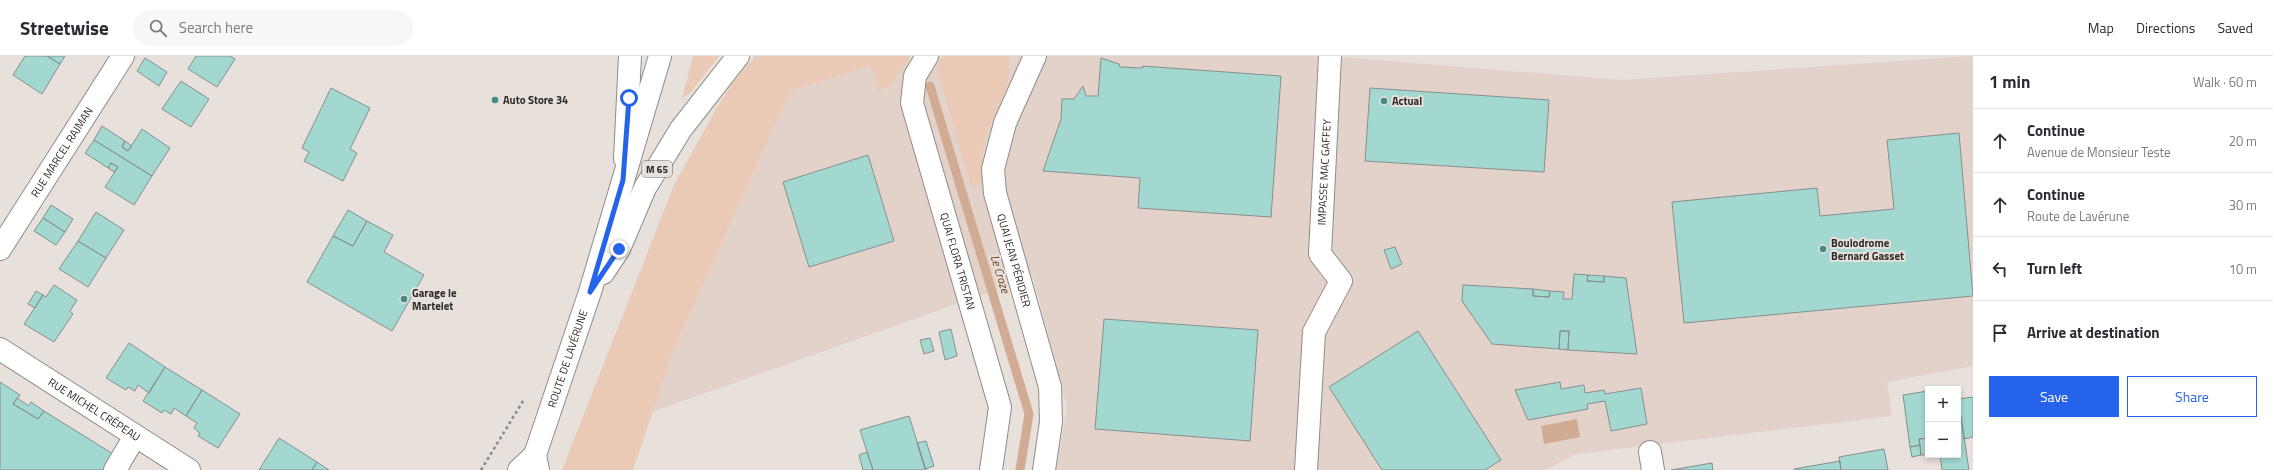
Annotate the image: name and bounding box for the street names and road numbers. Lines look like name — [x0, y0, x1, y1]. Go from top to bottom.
street label: RUE MARCEL RAJMAN — [27, 104, 97, 200]
street label: IMPASSE MAC GAFFEY — [1313, 119, 1335, 226]
road number: M 65 — [642, 161, 672, 177]
street label: QUAI FLORA TRISTAN — [936, 211, 979, 311]
street label: QUAI JEAN PÉRIDIER — [993, 212, 1035, 309]
street label: ROUTE DE LAVÉRUNE — [544, 308, 591, 410]
street label: RUE MICHEL CRÉPEAU — [45, 374, 144, 445]

